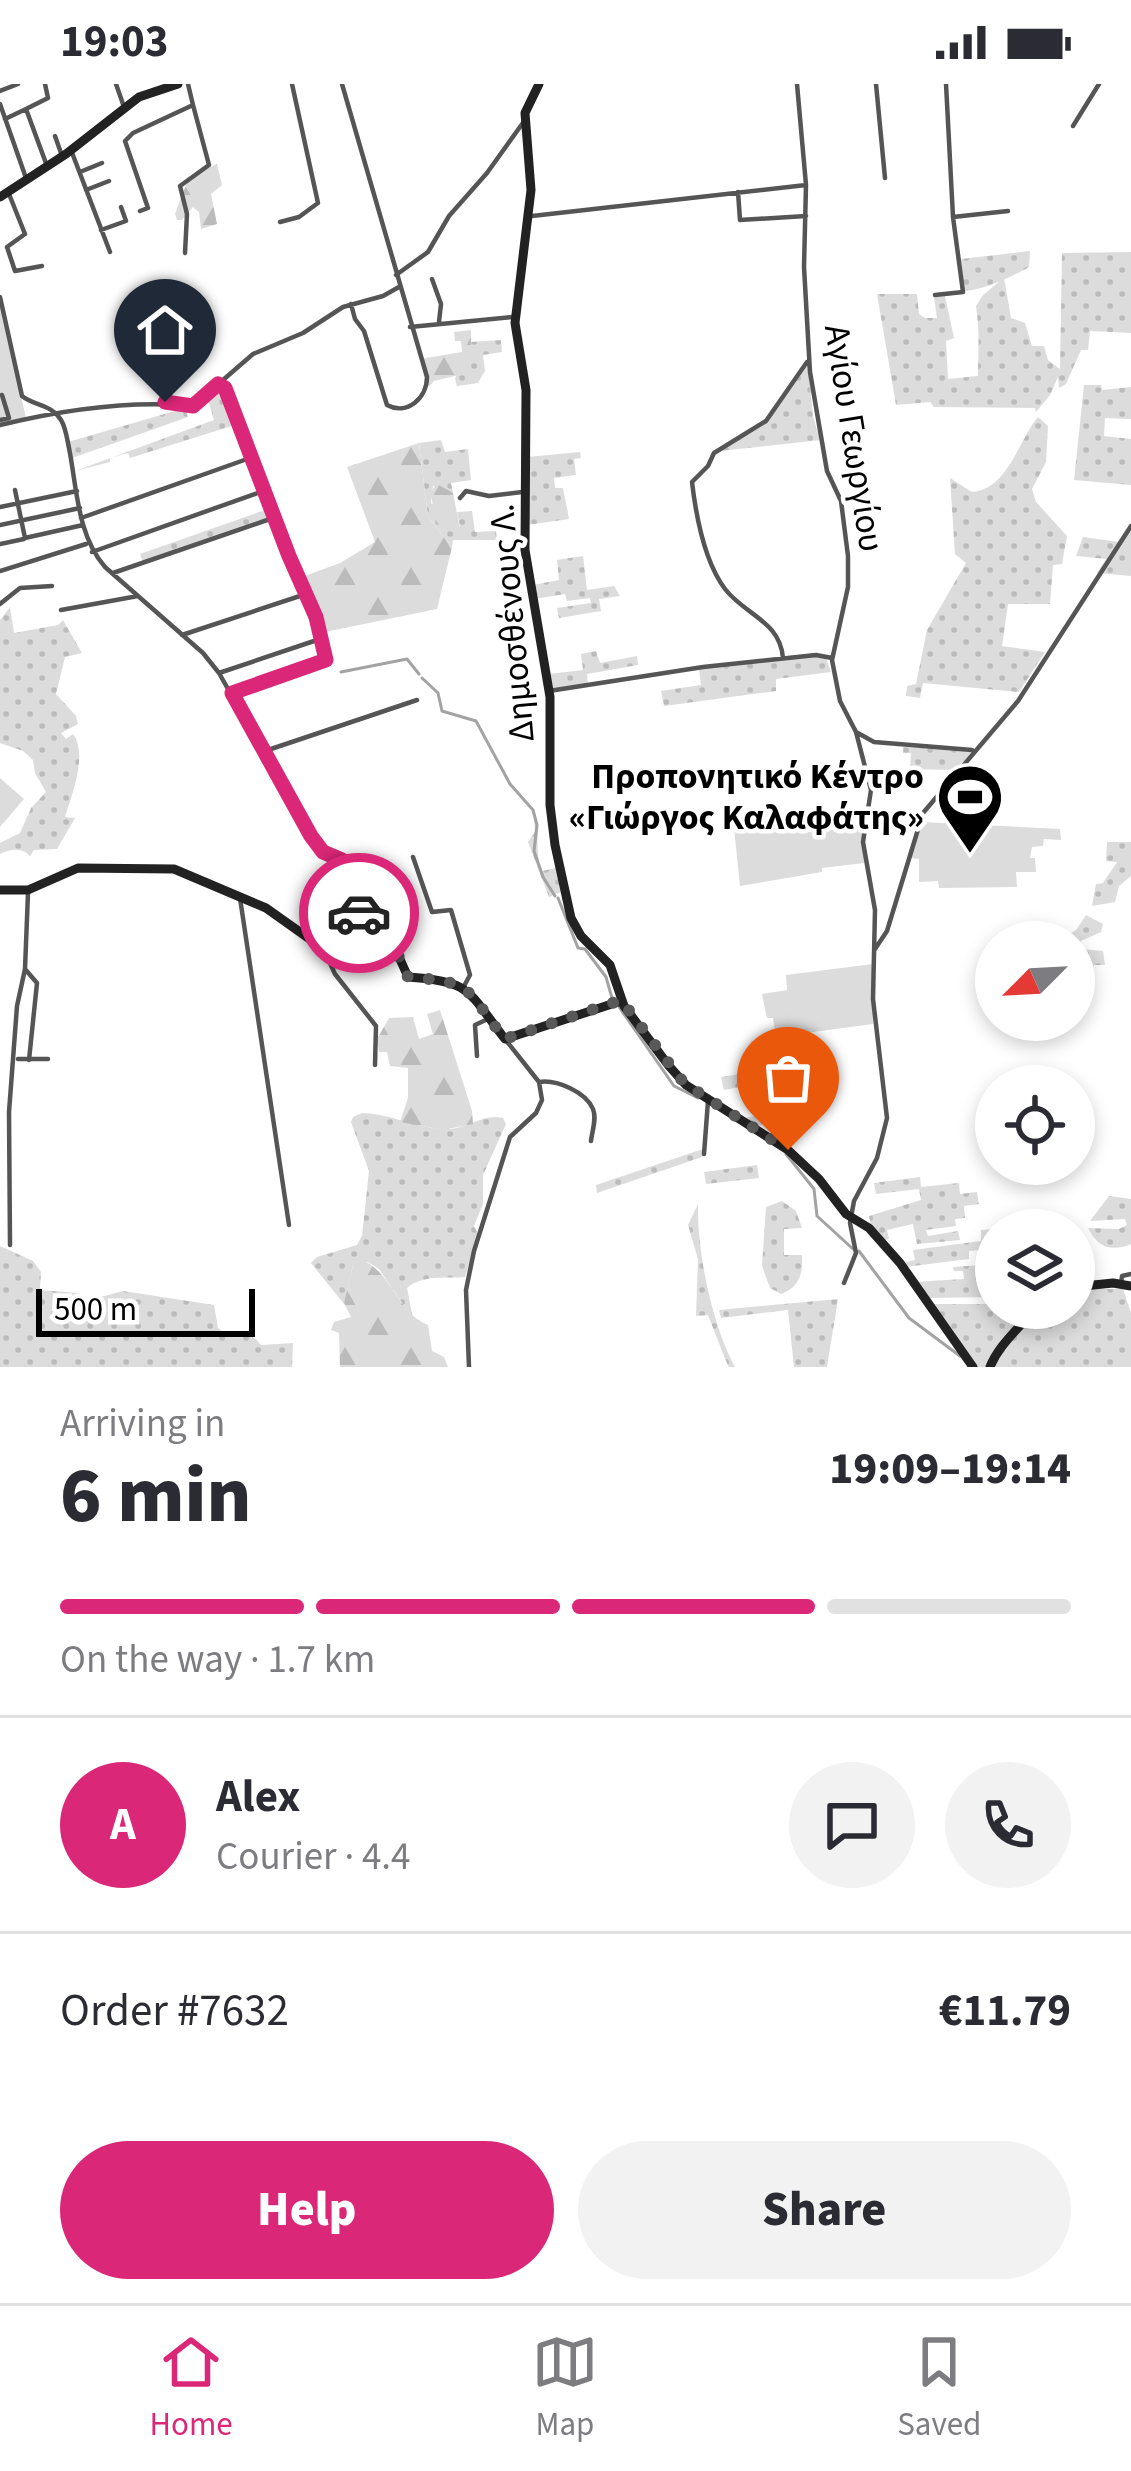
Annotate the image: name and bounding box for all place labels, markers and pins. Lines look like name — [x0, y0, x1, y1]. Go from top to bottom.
pin — [114, 279, 216, 402]
place label: Προπονητικό Κέντρο «Γιώργος Καλαφάτης» — [569, 751, 924, 843]
sports icon: Προπονητικό Κέντρο «Γιώργος Καλαφάτης» — [935, 762, 1005, 856]
pin — [737, 1027, 839, 1150]

